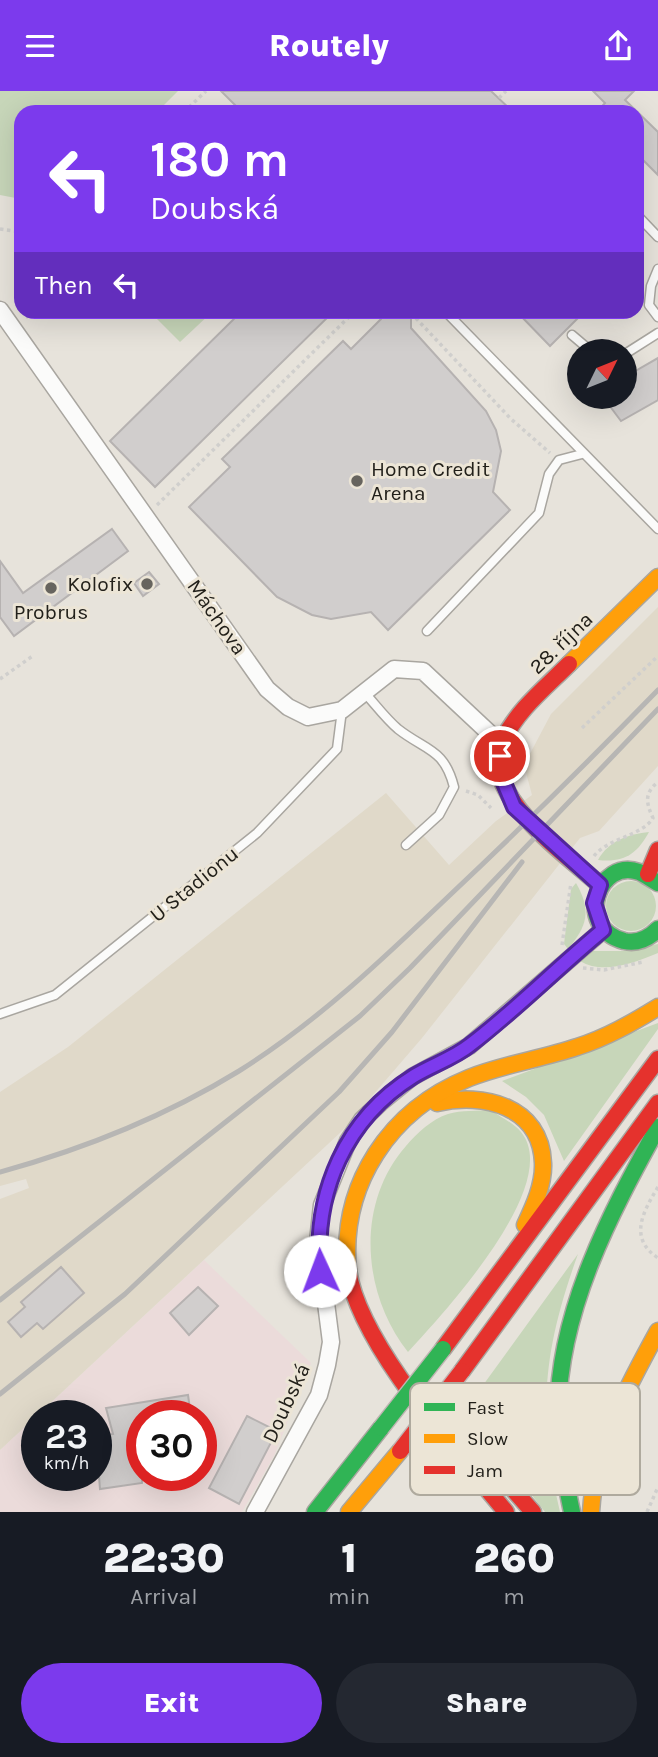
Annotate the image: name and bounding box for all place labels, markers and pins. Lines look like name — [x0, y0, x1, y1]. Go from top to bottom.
place label: Home Credit Arena — [371, 457, 490, 505]
marker: Home Credit Arena — [349, 473, 365, 489]
place label: Kolofix — [67, 572, 133, 596]
marker: Kolofix — [139, 576, 155, 592]
marker: Probrus — [43, 580, 59, 596]
place label: Probrus — [14, 600, 88, 624]
pin — [470, 726, 530, 786]

